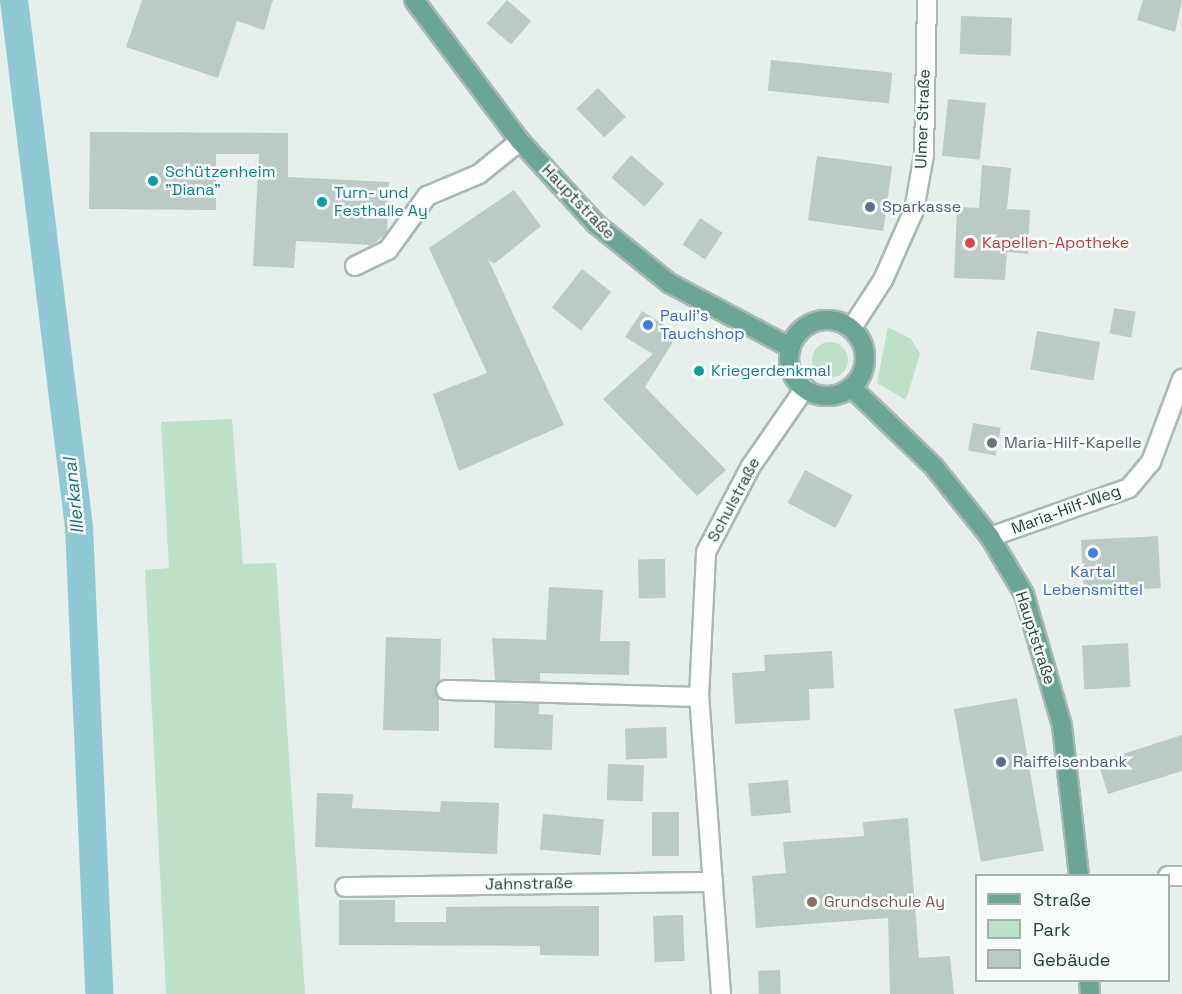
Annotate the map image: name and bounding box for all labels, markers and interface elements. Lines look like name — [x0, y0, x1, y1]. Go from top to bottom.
street label: Ulmer Straße — [912, 69, 934, 169]
street label: Hauptstraße — [537, 161, 619, 243]
place label: Schützenheim "Diana" — [165, 162, 275, 200]
marker: Schützenheim "Diana" — [146, 174, 160, 188]
place label: Turn- und Festhalle Ay — [334, 183, 428, 221]
marker: Turn- und Festhalle Ay — [315, 195, 329, 209]
place label: Sparkasse — [882, 197, 961, 217]
marker: Sparkasse — [863, 200, 877, 214]
place label: Kapellen-Apotheke — [982, 233, 1129, 253]
marker: Kapellen-Apotheke — [963, 236, 977, 250]
place label: Pauli's Tauchshop — [660, 306, 745, 344]
marker: Pauli's Tauchshop — [641, 318, 655, 332]
place label: Kriegerdenkmal — [711, 361, 831, 381]
marker: Kriegerdenkmal — [692, 364, 706, 378]
place label: Maria-Hilf-Kapelle — [1004, 433, 1142, 453]
marker: Maria-Hilf-Kapelle — [985, 436, 999, 450]
street label: Schulstraße — [704, 454, 764, 546]
water label: Illerkanal — [59, 457, 89, 535]
street label: Maria-Hilf-Weg — [1009, 481, 1123, 539]
marker: Kartal Lebensmittel — [1086, 546, 1100, 560]
place label: Kartal Lebensmittel — [1043, 562, 1143, 600]
street label: Hauptstraße — [1011, 589, 1059, 687]
place label: Raiffeisenbank — [1013, 752, 1127, 772]
marker: Raiffeisenbank — [994, 755, 1008, 769]
street label: Jahnstraße — [485, 874, 573, 894]
legend — [975, 874, 1170, 982]
text: Straße — [1033, 888, 1091, 911]
place label: Grundschule Ay — [824, 892, 945, 912]
marker: Grundschule Ay — [805, 895, 819, 909]
text: Park — [1033, 918, 1070, 941]
text: Gebäude — [1033, 948, 1111, 971]

